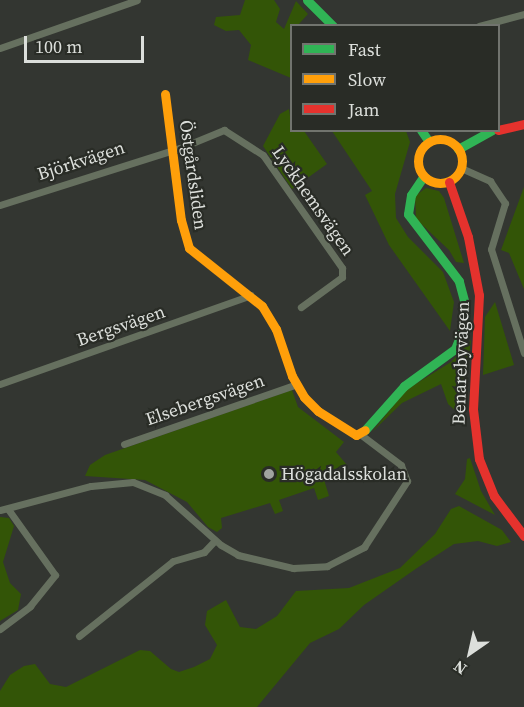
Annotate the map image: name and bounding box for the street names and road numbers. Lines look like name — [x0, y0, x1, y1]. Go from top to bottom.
street label: Östgårdsliden — [175, 119, 211, 231]
street label: Björkvägen — [35, 137, 127, 185]
street label: Lyckhemsvägen — [267, 142, 359, 260]
street label: Bergsvägen — [74, 301, 168, 351]
street label: Benarebyvägen — [448, 301, 474, 425]
street label: Elsebergsvägen — [143, 370, 267, 430]

